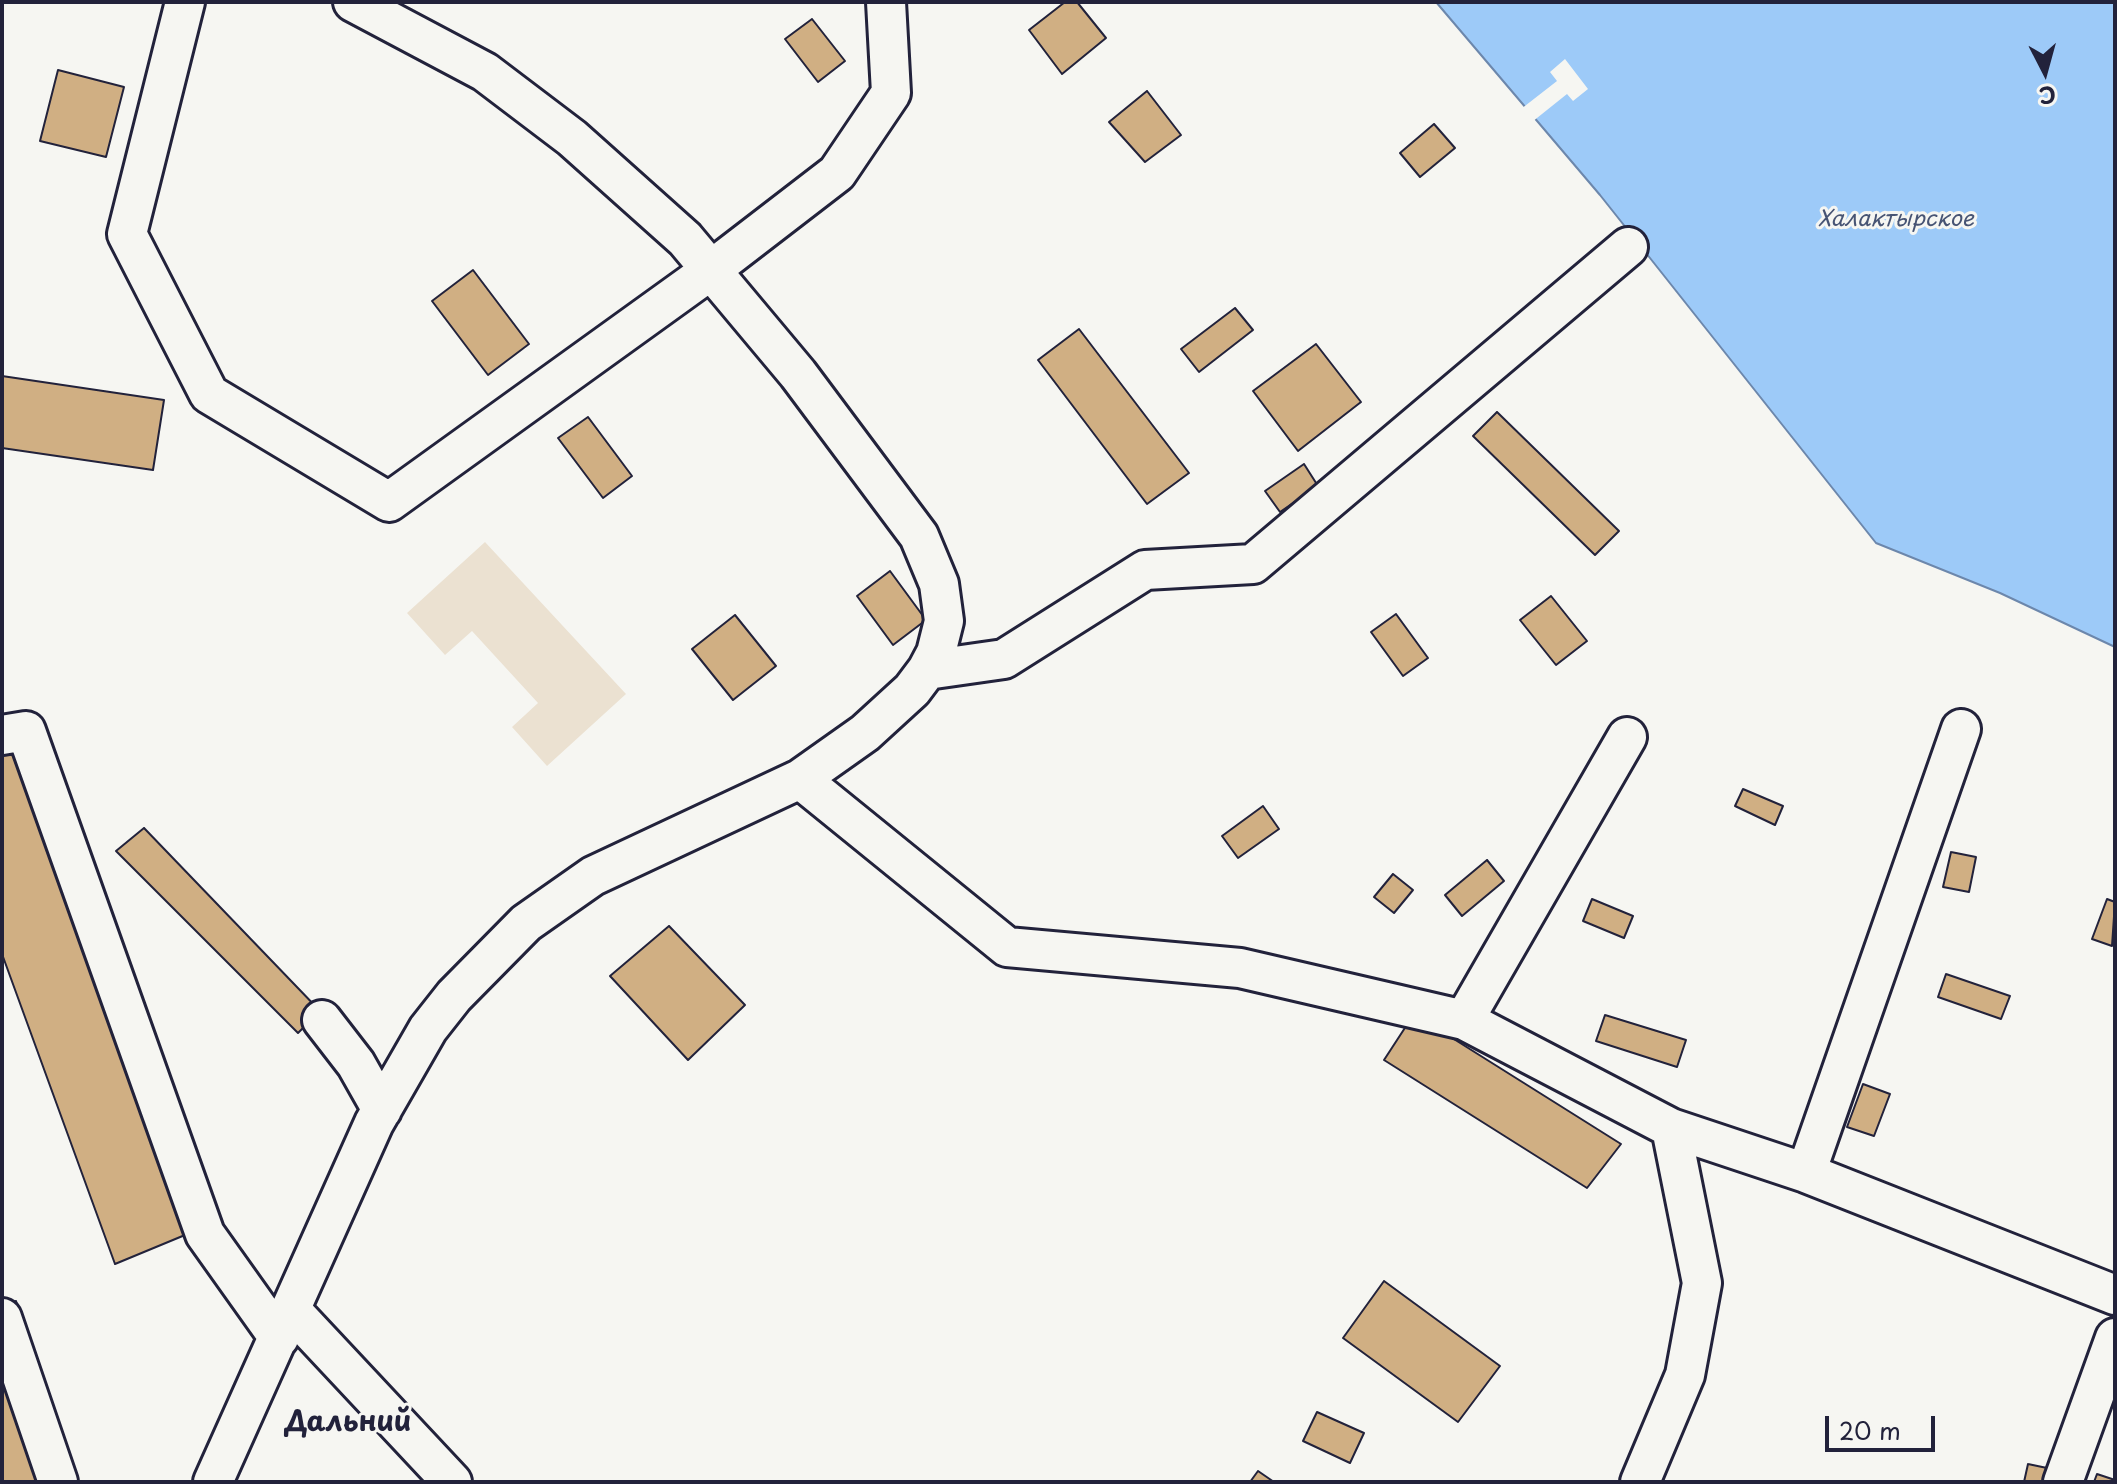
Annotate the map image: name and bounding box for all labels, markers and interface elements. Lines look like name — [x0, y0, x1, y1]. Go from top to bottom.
north arrow — [2005, 32, 2085, 112]
text: С — [2038, 79, 2058, 114]
water label: Халактырское — [1818, 207, 1974, 233]
scale bar — [1829, 1400, 1939, 1450]
district label: Дальний — [285, 1406, 411, 1440]
text: 20 m — [1839, 1412, 1901, 1448]

